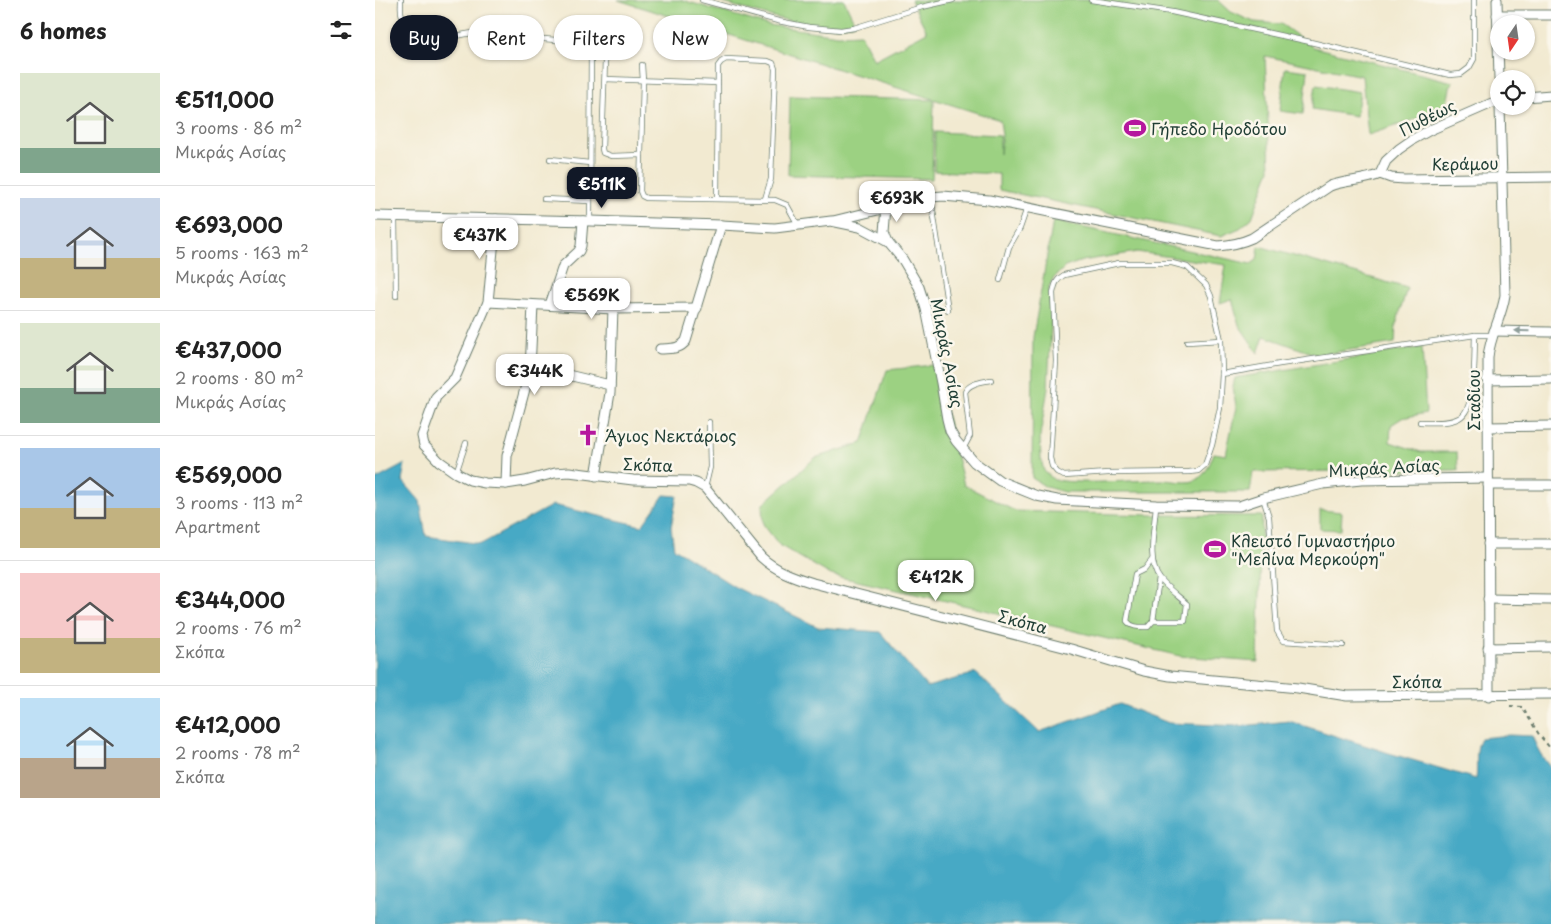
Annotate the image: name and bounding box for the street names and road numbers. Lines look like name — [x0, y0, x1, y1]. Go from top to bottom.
street label: Πυθέως — [1395, 93, 1459, 141]
street label: Κεράμου — [1431, 150, 1499, 176]
street label: Μικράς Ασίας — [926, 296, 970, 410]
street label: Σταδίου — [1461, 369, 1485, 431]
street label: Σκόπα — [623, 451, 674, 477]
street label: Μικράς Ασίας — [1328, 452, 1440, 482]
street label: Σκόπα — [996, 603, 1051, 639]
street label: Σκόπα — [1392, 669, 1442, 693]

